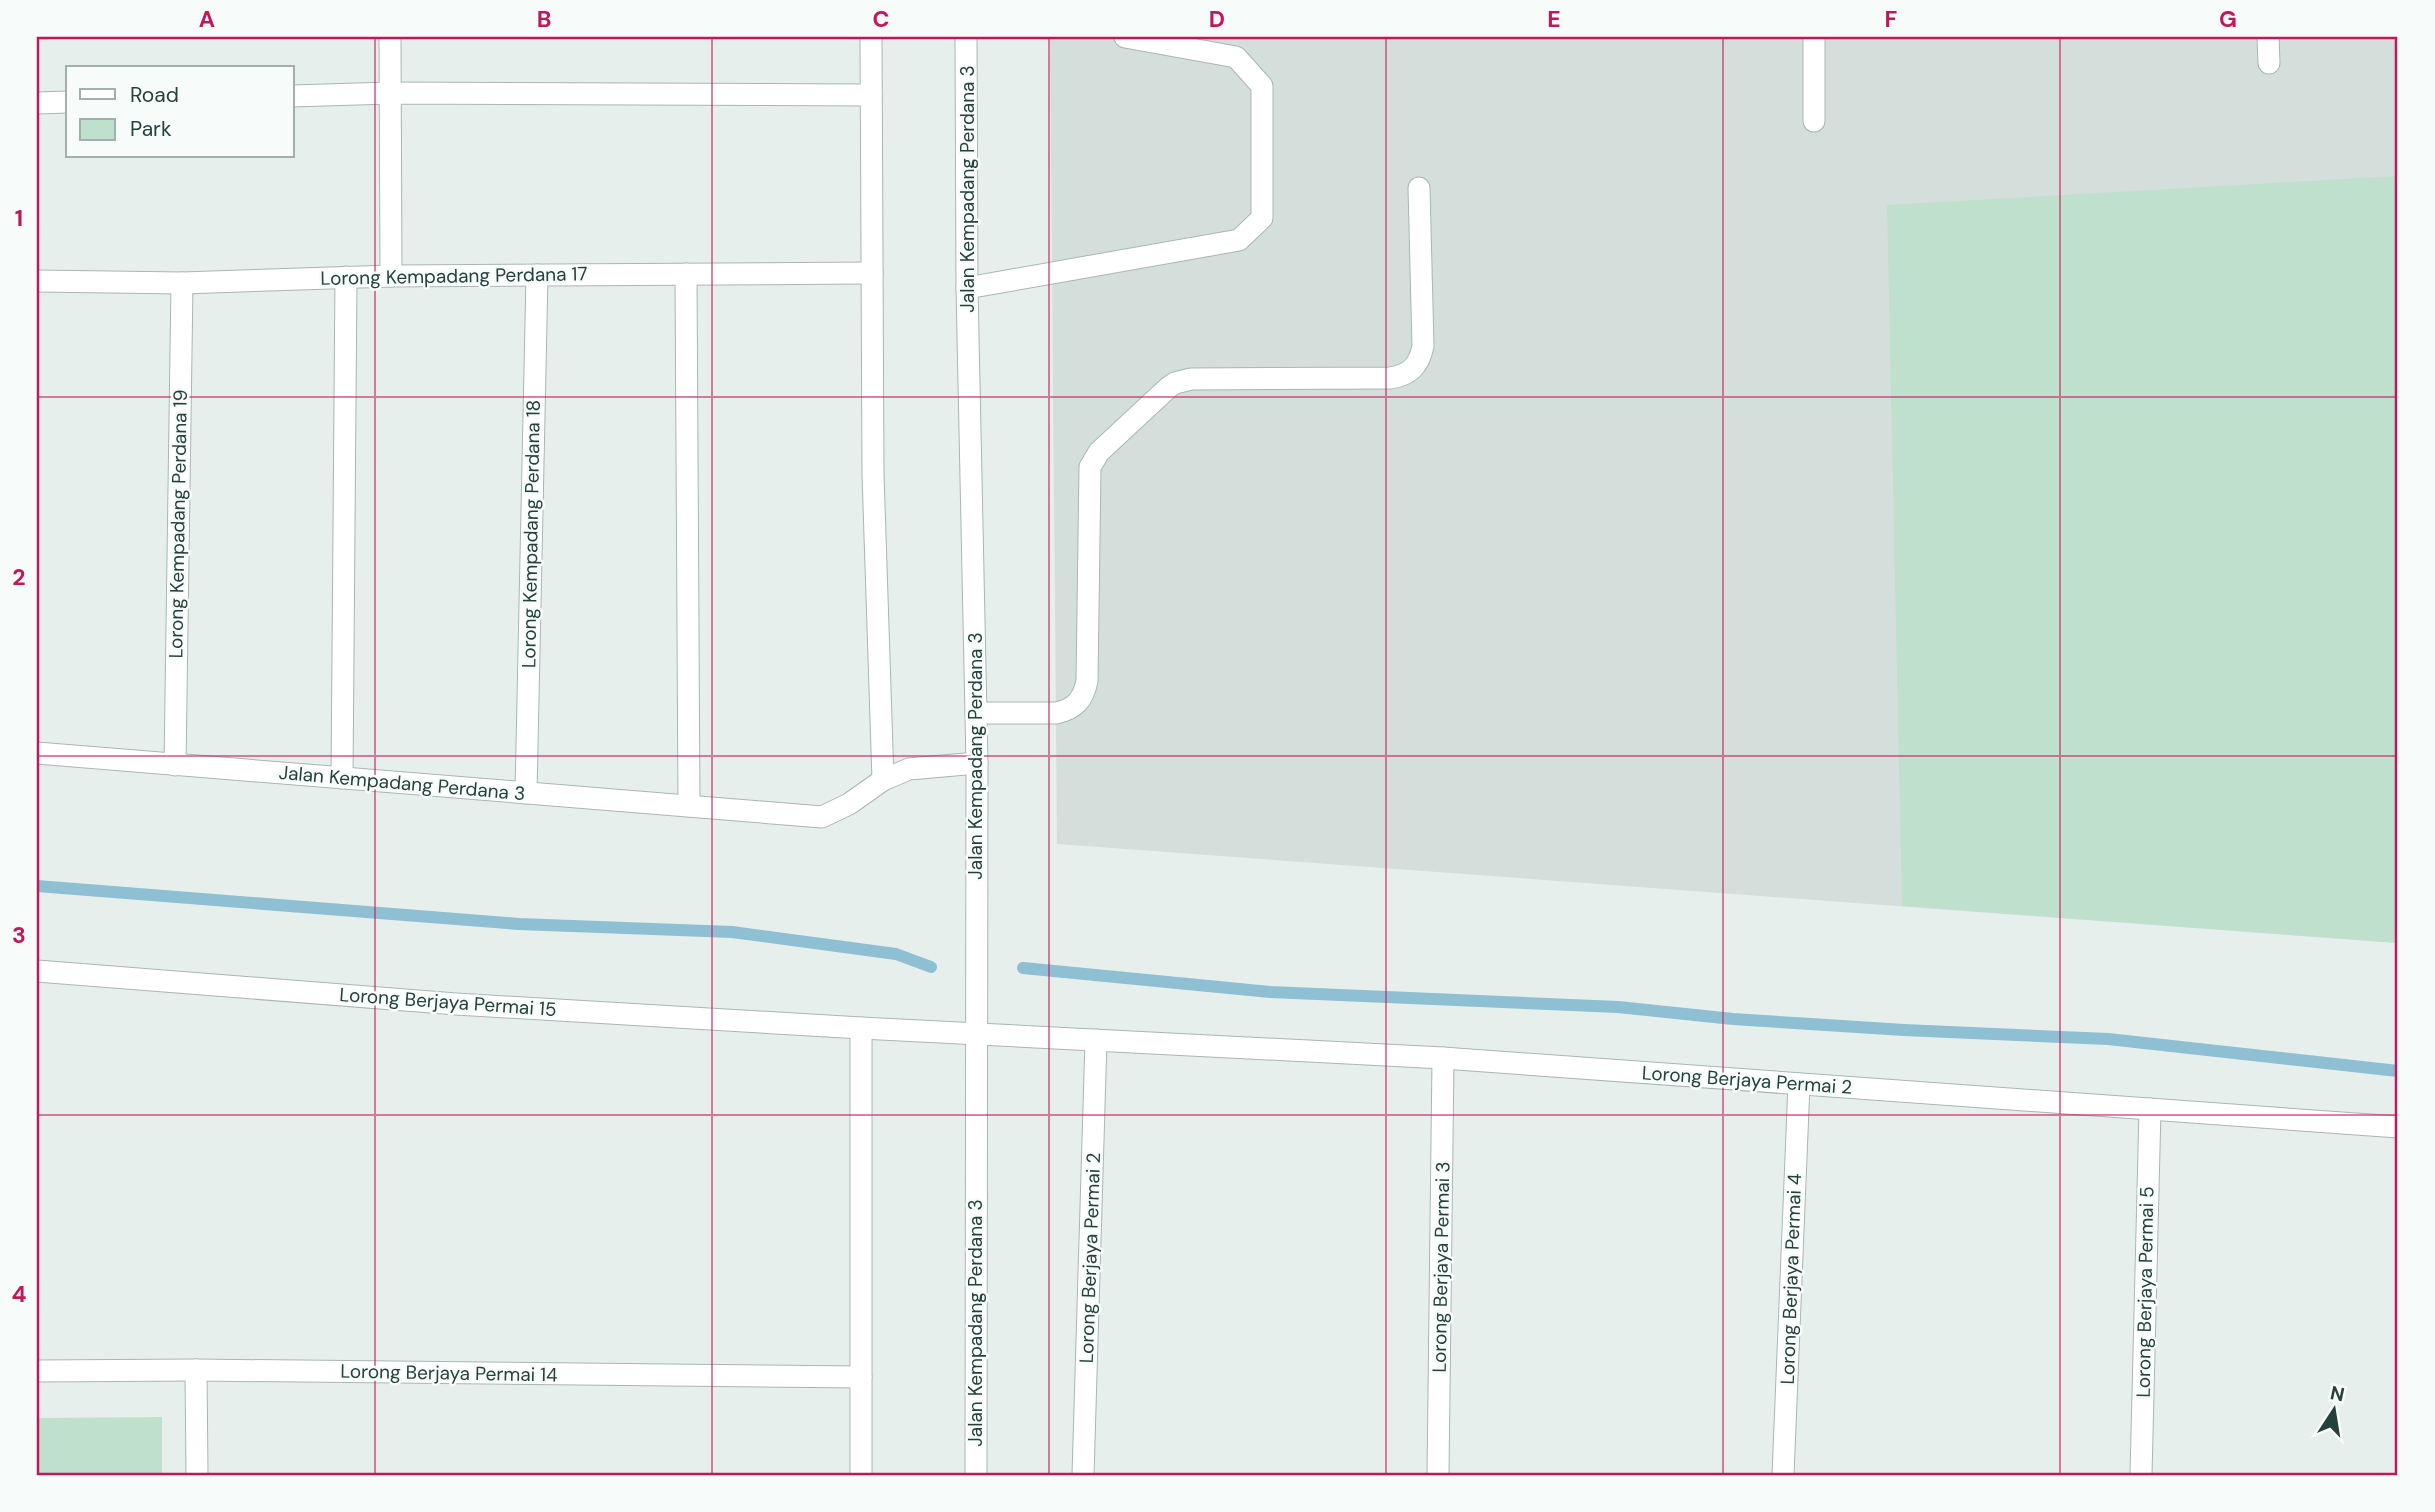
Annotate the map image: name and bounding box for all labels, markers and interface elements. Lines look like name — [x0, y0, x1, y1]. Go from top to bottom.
text: A — [199, 4, 215, 34]
text: B — [537, 4, 551, 34]
text: C — [873, 4, 889, 34]
text: D — [1209, 4, 1225, 34]
text: E — [1547, 4, 1561, 34]
text: F — [1885, 4, 1898, 34]
text: G — [2219, 4, 2237, 34]
street label: Jalan Kempadang Perdana 3 — [955, 65, 980, 313]
legend — [66, 66, 294, 158]
text: Road — [130, 81, 179, 109]
text: Park — [130, 115, 172, 143]
text: 1 — [15, 203, 23, 233]
street label: Lorong Kempadang Perdana 17 — [320, 261, 588, 291]
street label: Lorong Kempadang Perdana 19 — [163, 389, 193, 659]
street label: Lorong Kempadang Perdana 18 — [516, 400, 546, 668]
text: 2 — [12, 562, 26, 592]
street label: Jalan Kempadang Perdana 3 — [963, 632, 988, 880]
street label: Jalan Kempadang Perdana 3 — [278, 760, 526, 806]
text: 3 — [12, 920, 26, 950]
street label: Lorong Berjaya Permai 15 — [339, 982, 557, 1022]
street label: Lorong Berjaya Permai 2 — [1641, 1060, 1853, 1100]
street label: Lorong Berjaya Permai 2 — [1074, 1152, 1106, 1364]
street label: Lorong Berjaya Permai 3 — [1427, 1161, 1455, 1373]
street label: Lorong Berjaya Permai 4 — [1775, 1173, 1807, 1385]
street label: Lorong Berjaya Permai 5 — [2131, 1186, 2159, 1398]
street label: Jalan Kempadang Perdana 3 — [963, 1199, 988, 1447]
text: 4 — [12, 1279, 27, 1309]
street label: Lorong Berjaya Permai 14 — [340, 1359, 558, 1387]
north arrow — [2298, 1376, 2368, 1446]
text: N — [2328, 1380, 2347, 1408]

